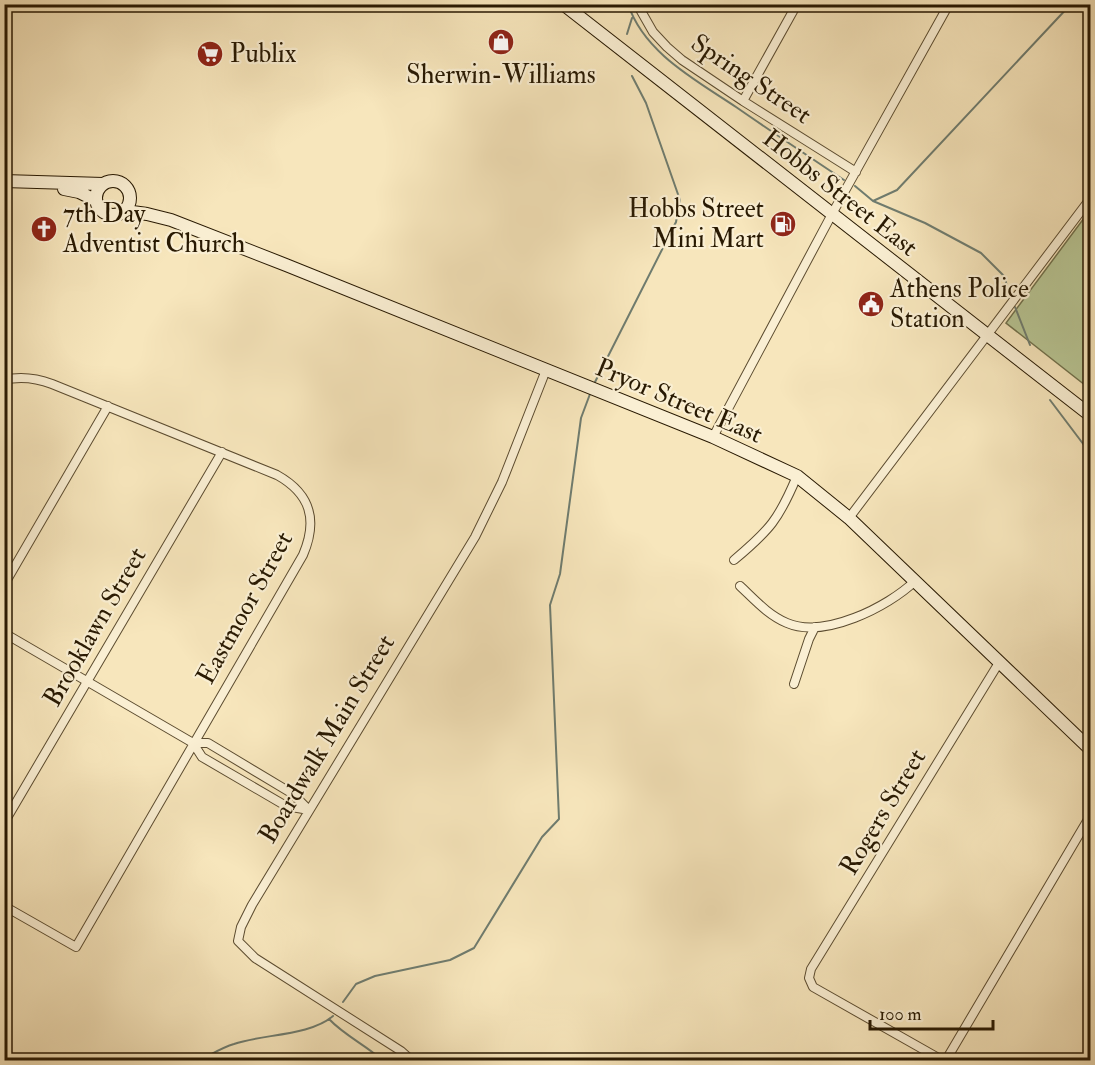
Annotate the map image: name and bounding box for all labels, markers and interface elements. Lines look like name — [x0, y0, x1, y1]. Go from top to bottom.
shop icon: Sherwin-Williams — [486, 27, 516, 57]
street label: Spring Street — [684, 27, 817, 132]
place label: Publix — [230, 38, 297, 70]
supermarket icon: Publix — [195, 39, 225, 69]
place label: Sherwin-Williams — [406, 59, 596, 91]
street label: Hobbs Street East — [756, 122, 924, 264]
place label: Hobbs Street Mini Mart — [628, 193, 764, 255]
place label: 7th Day Adventist Church — [62, 198, 246, 260]
fuel station icon: Hobbs Street Mini Mart — [768, 209, 798, 239]
church icon: 7th Day Adventist Church — [29, 214, 59, 244]
place label: Athens Police Station — [889, 273, 1029, 335]
public building icon: Athens Police Station — [856, 289, 886, 319]
street label: Pryor Street East — [591, 351, 767, 451]
street label: Eastmoor Street — [190, 526, 300, 690]
street label: Brooklawn Street — [37, 542, 153, 712]
street label: Boardwalk Main Street — [252, 629, 402, 849]
street label: Rogers Street — [833, 743, 933, 881]
scale bar — [870, 993, 993, 1031]
text: 100 m — [879, 1003, 922, 1026]

